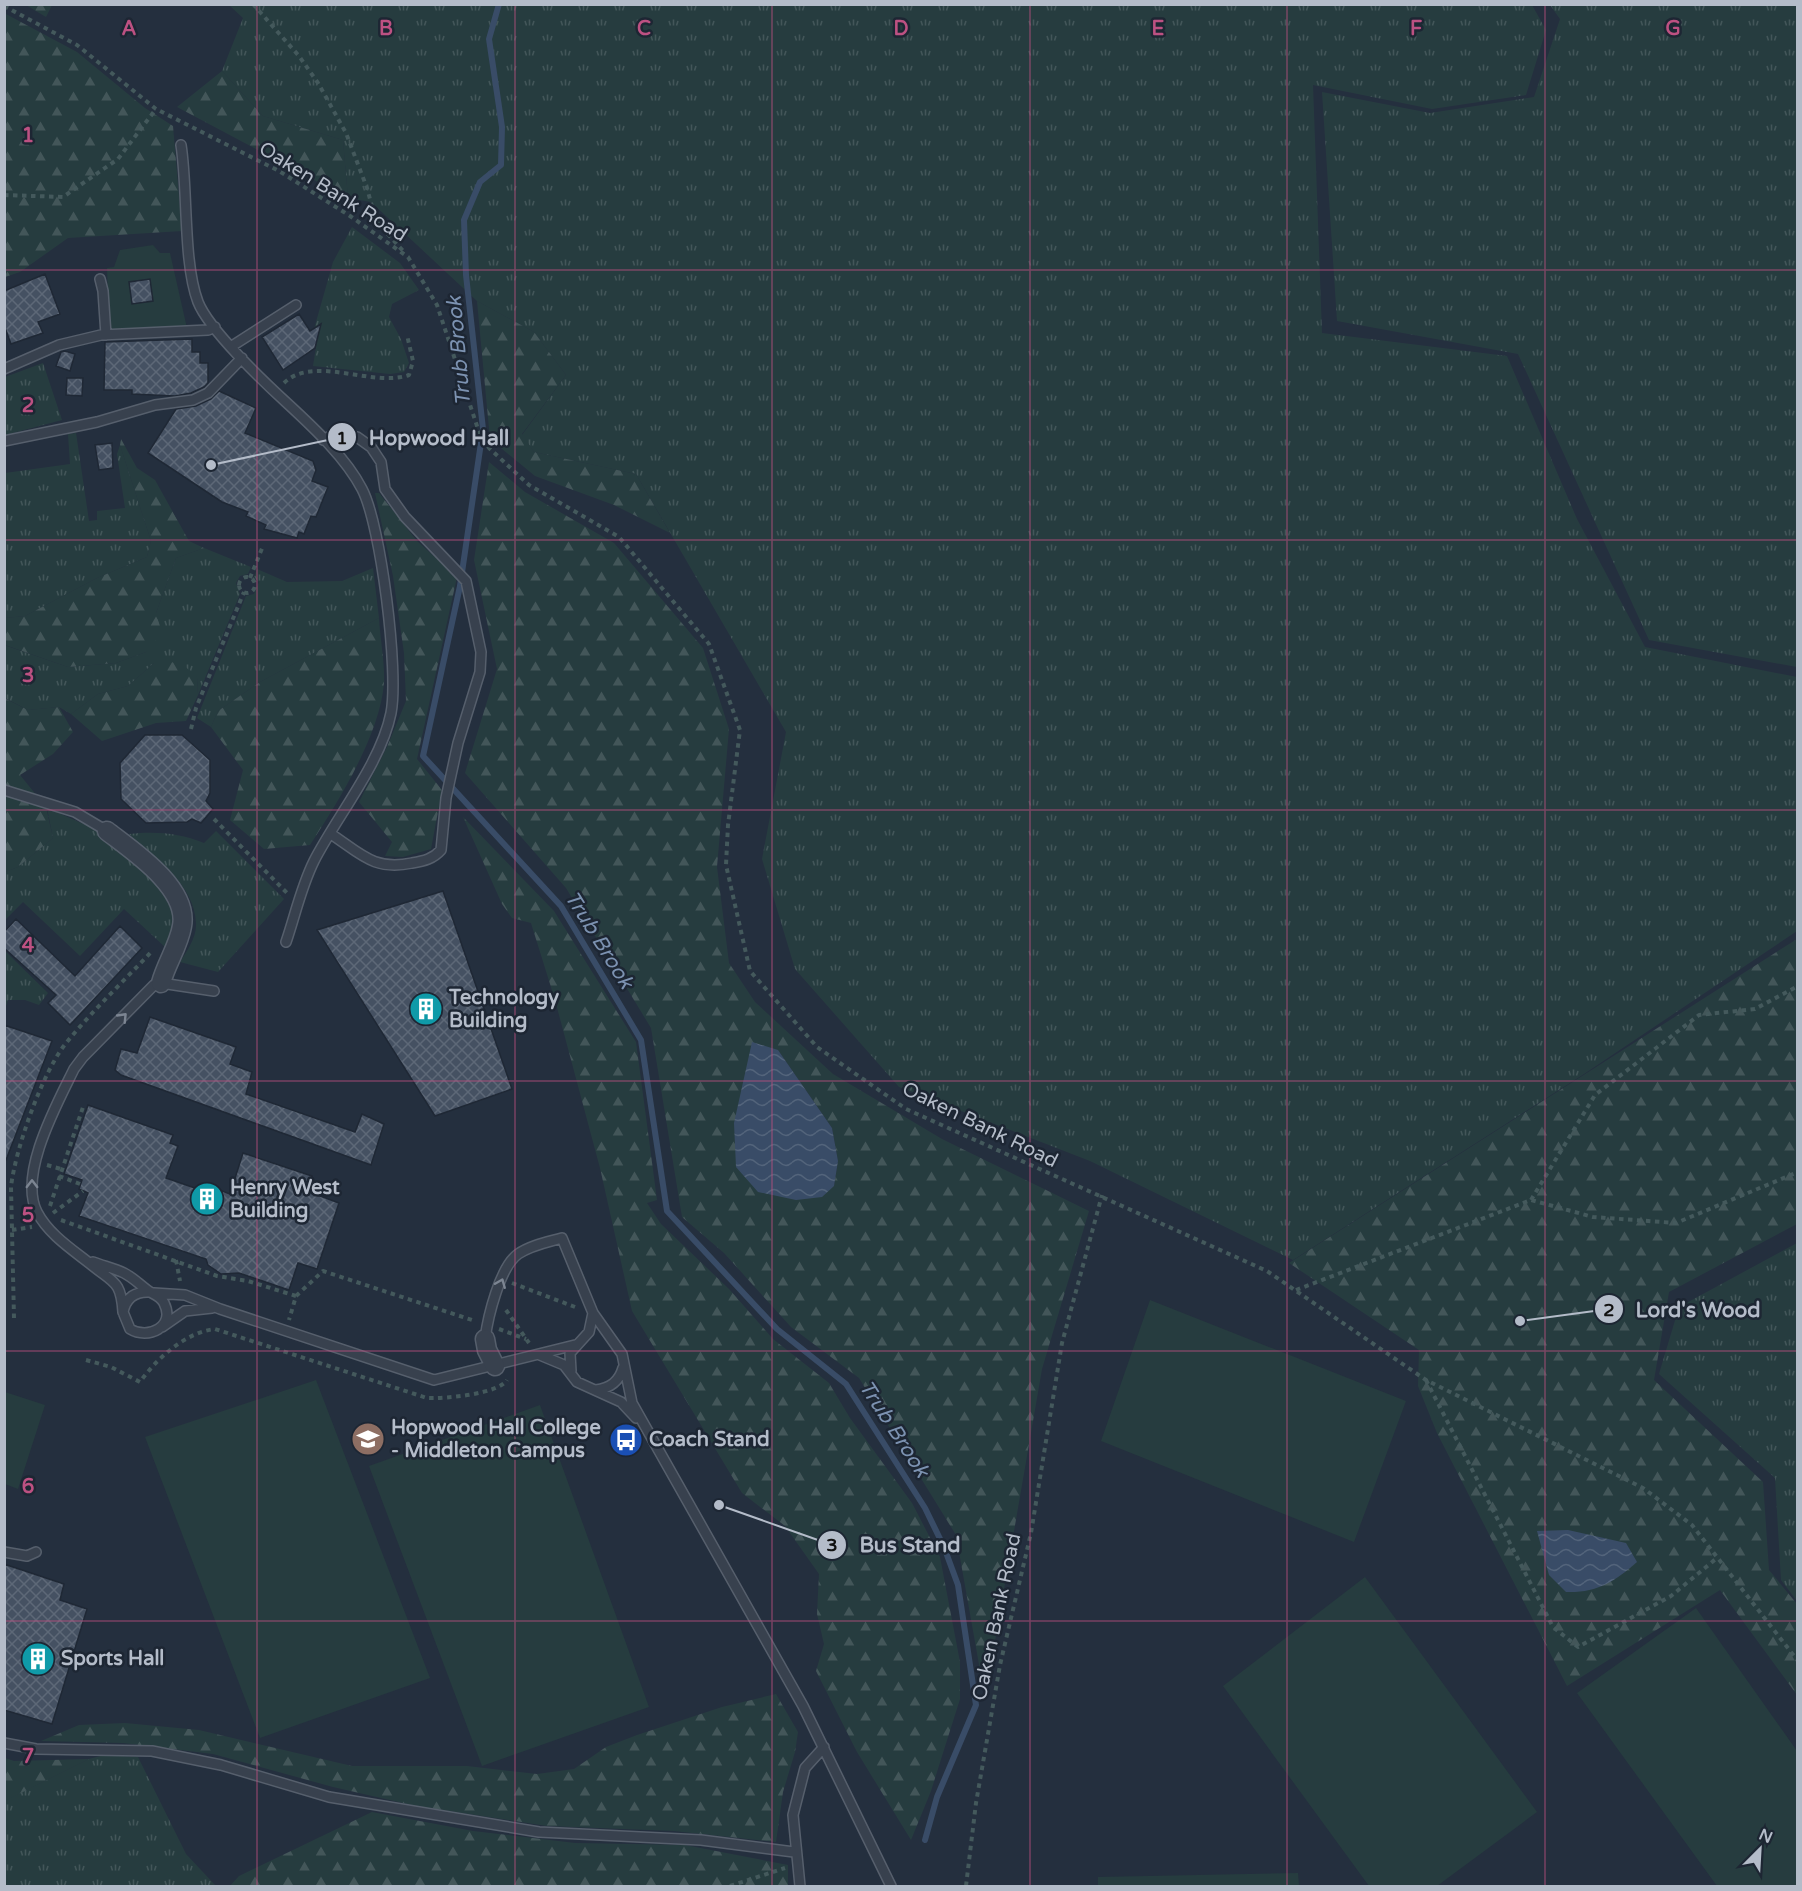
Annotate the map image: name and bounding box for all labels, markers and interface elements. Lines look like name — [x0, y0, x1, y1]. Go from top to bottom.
text: A — [122, 17, 137, 41]
text: B — [379, 17, 393, 41]
text: C — [637, 17, 651, 41]
text: D — [893, 17, 909, 41]
text: E — [1152, 17, 1165, 41]
text: F — [1410, 17, 1422, 41]
text: G — [1665, 17, 1681, 41]
text: 1 — [22, 124, 34, 148]
street label: Oaken Bank Road — [254, 137, 412, 247]
water label: Trub Brook — [442, 293, 476, 407]
text: 2 — [22, 394, 34, 418]
callout: Hopwood Hall — [327, 418, 521, 457]
text: Hopwood Hall — [369, 426, 509, 451]
text: 1 — [336, 427, 348, 449]
text: 3 — [22, 664, 34, 688]
water label: Trub Brook — [559, 887, 640, 995]
text: 4 — [22, 934, 35, 958]
place label: Technology Building — [448, 986, 559, 1033]
building icon: Technology Building — [408, 991, 444, 1027]
one-way arrow — [115, 1013, 126, 1024]
street label: Oaken Bank Road — [898, 1077, 1062, 1173]
place label: Henry West Building — [230, 1176, 340, 1223]
one-way arrow — [26, 1180, 38, 1189]
building icon: Henry West Building — [189, 1181, 225, 1217]
text: 5 — [22, 1204, 34, 1228]
one-way arrow — [494, 1278, 506, 1289]
callout: Lord's Wood — [1594, 1290, 1773, 1329]
text: Lord's Wood — [1635, 1298, 1761, 1323]
text: 2 — [1603, 1299, 1615, 1321]
water label: Trub Brook — [854, 1376, 935, 1483]
place label: Hopwood Hall College - Middleton Campus — [391, 1416, 601, 1463]
school or university icon: Hopwood Hall College - Middleton Campus — [350, 1421, 386, 1457]
bus stop icon: Coach Stand — [608, 1422, 644, 1458]
place label: Coach Stand — [649, 1428, 770, 1452]
text: 6 — [22, 1475, 34, 1499]
callout: Bus Stand — [817, 1525, 972, 1564]
street label: Oaken Bank Road — [968, 1531, 1026, 1703]
text: Bus Stand — [859, 1533, 961, 1558]
text: 3 — [826, 1534, 838, 1556]
building icon: Sports Hall — [20, 1641, 56, 1677]
place label: Sports Hall — [61, 1647, 164, 1671]
text: 7 — [22, 1745, 34, 1769]
north arrow — [1730, 1819, 1790, 1879]
text: N — [1756, 1824, 1776, 1848]

